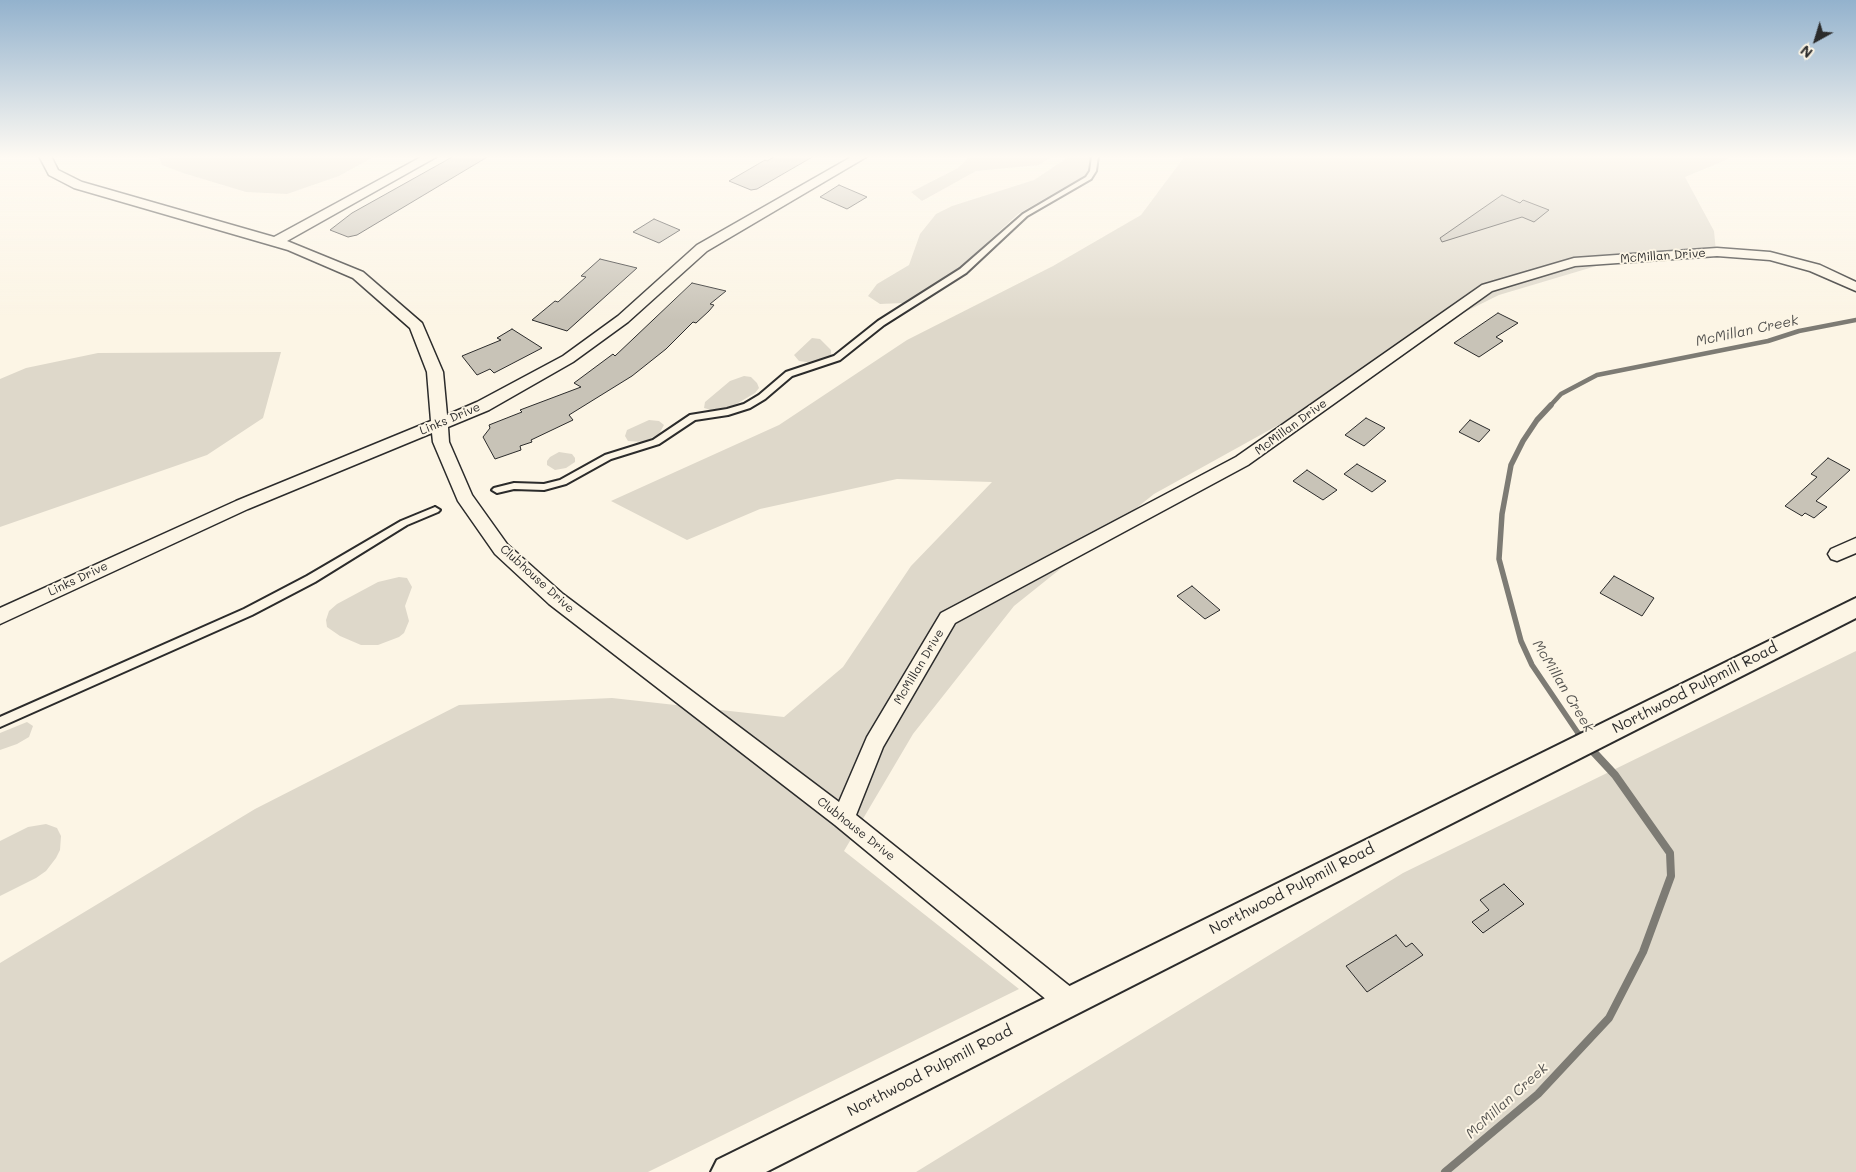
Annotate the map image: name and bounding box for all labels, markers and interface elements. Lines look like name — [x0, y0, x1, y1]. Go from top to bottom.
north arrow — [1791, 15, 1841, 65]
text: N — [1796, 41, 1816, 63]
street label: McMillan Drive — [1620, 246, 1706, 266]
water label: McMillan Creek — [1694, 312, 1800, 350]
street label: McMillan Drive — [1252, 396, 1330, 458]
street label: Links Drive — [418, 400, 482, 438]
street label: Clubhouse Drive — [497, 542, 577, 616]
street label: Links Drive — [46, 559, 110, 599]
street label: McMillan Drive — [891, 627, 947, 707]
water label: McMillan Creek — [1529, 637, 1597, 735]
street label: Northwood Pulpmill Road — [1609, 638, 1781, 738]
street label: Clubhouse Drive — [814, 794, 898, 864]
street label: Northwood Pulpmill Road — [1206, 839, 1378, 939]
street label: Northwood Pulpmill Road — [844, 1021, 1016, 1121]
water label: McMillan Creek — [1463, 1060, 1551, 1142]

